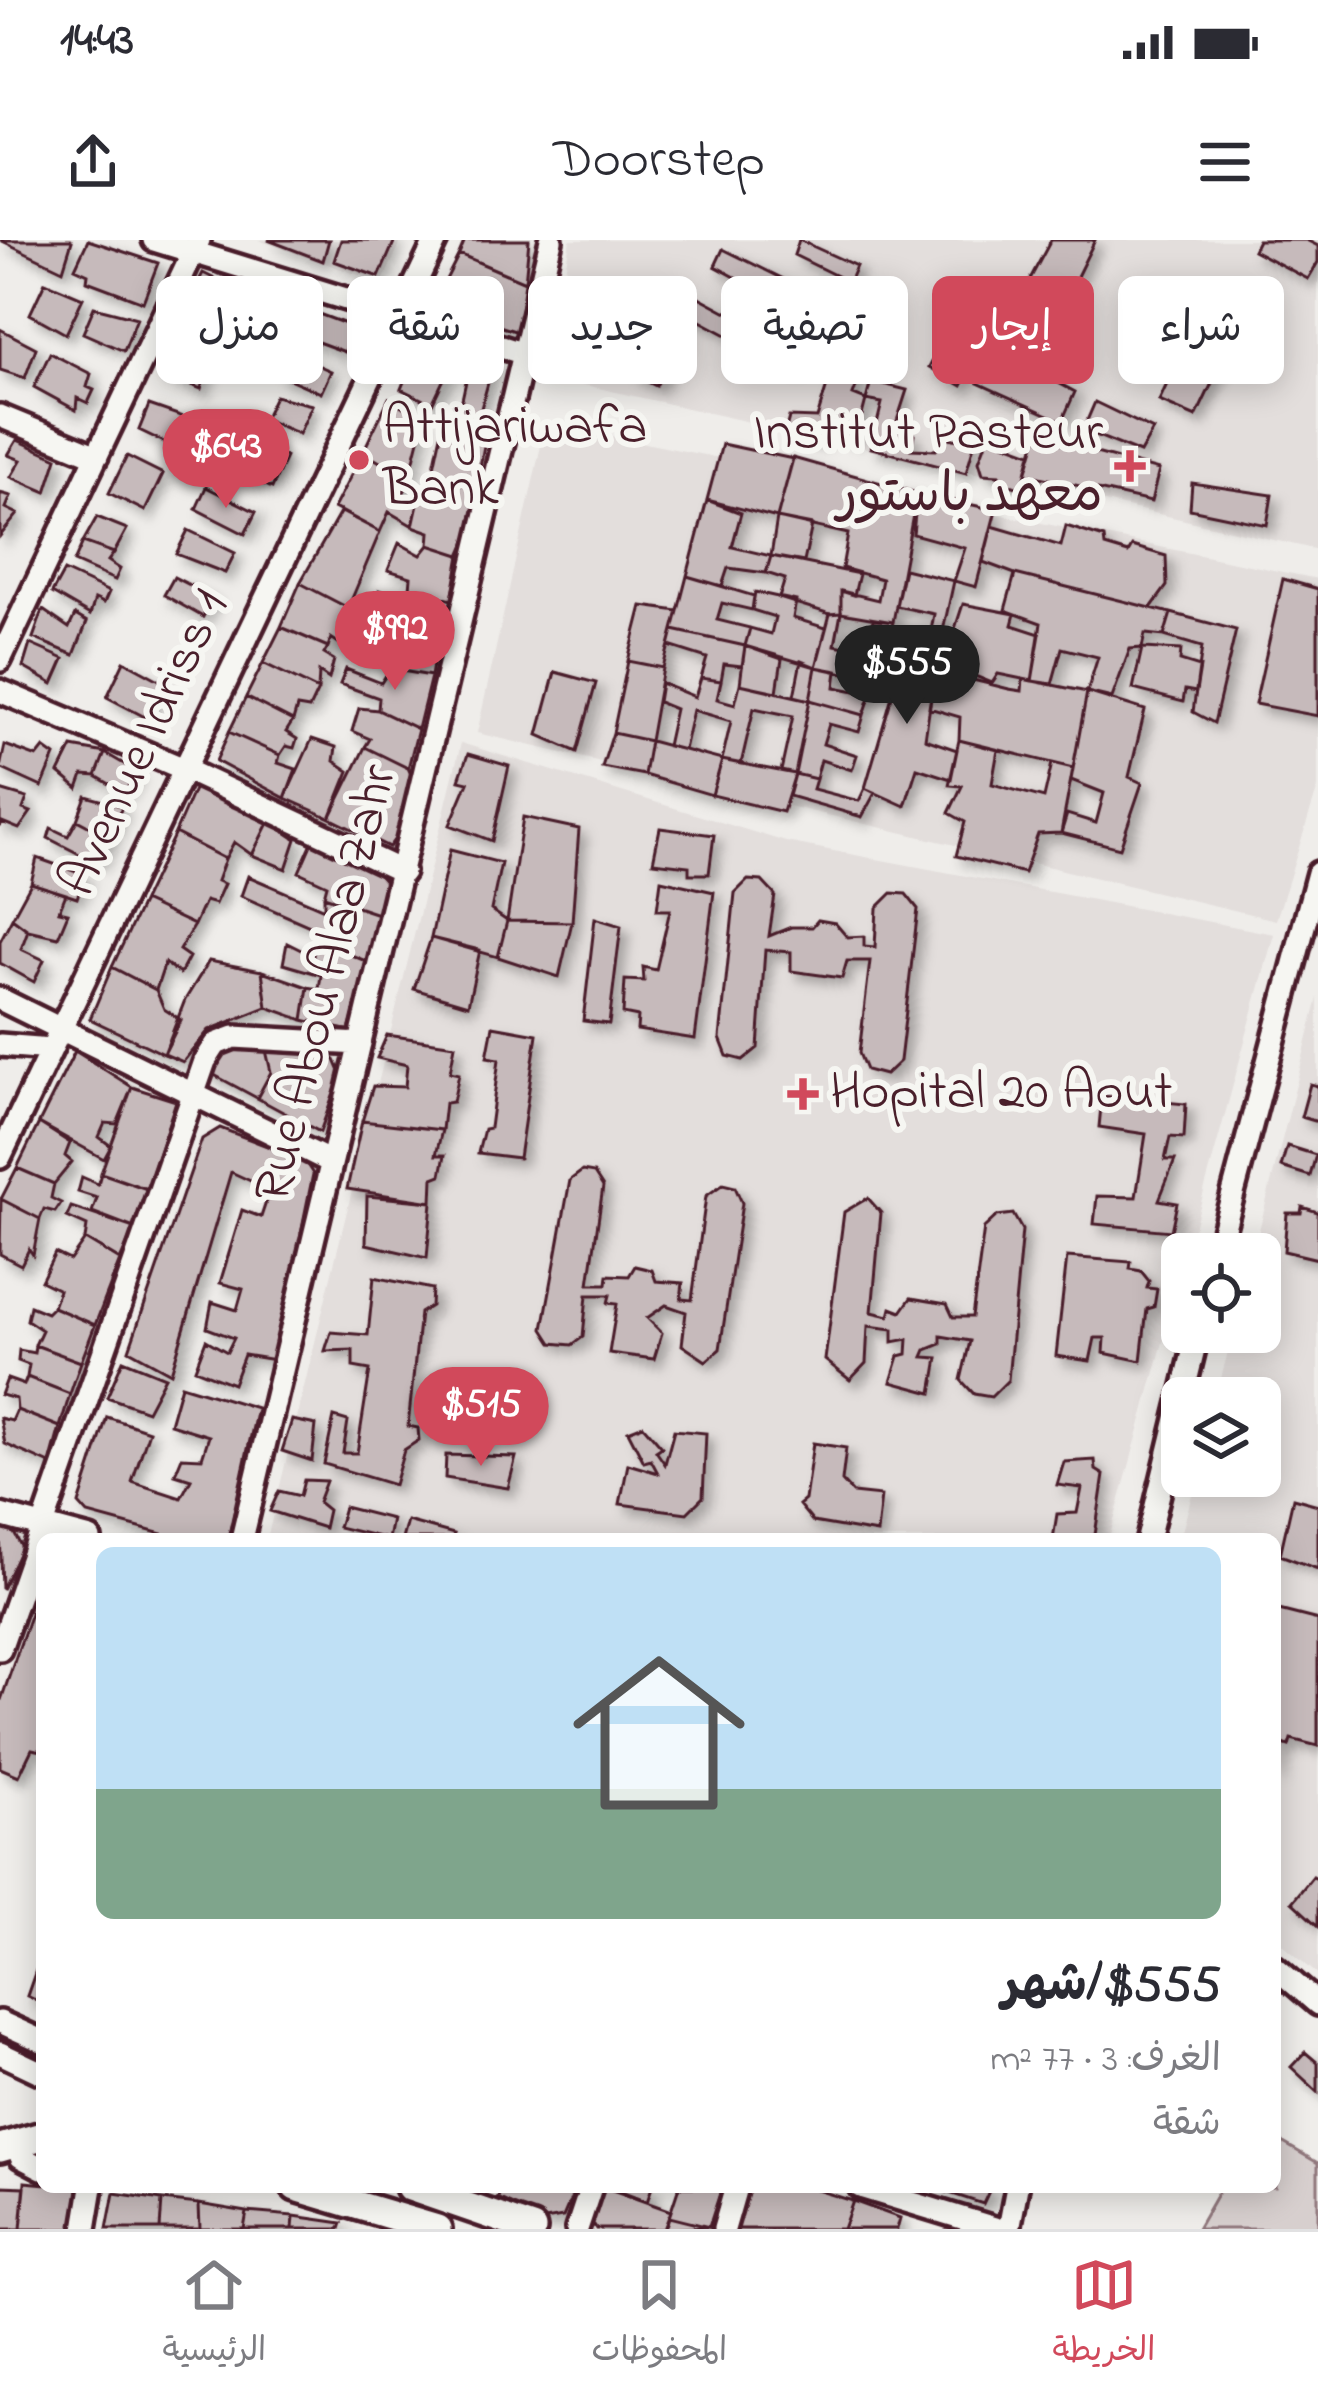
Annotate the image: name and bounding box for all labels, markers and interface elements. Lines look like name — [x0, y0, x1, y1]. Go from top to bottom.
text: 14:43 — [60, 9, 134, 75]
text: Doorstep — [553, 123, 765, 201]
icon: share — [60, 129, 126, 195]
icon: menu — [1192, 129, 1258, 195]
chip: منزل — [156, 276, 323, 384]
chip: شقة — [347, 276, 504, 384]
chip: جديد — [528, 276, 697, 384]
chip: تصفية — [721, 276, 908, 384]
chip: إيجار — [932, 276, 1094, 384]
chip: شراء — [1118, 276, 1284, 384]
place label: Attijariwafa Bank — [381, 390, 648, 530]
place label: Institut Pasteur معهد باستور — [753, 396, 1103, 536]
pin: $643 — [155, 409, 297, 511]
text: $643 — [190, 419, 262, 476]
marker: Attijariwafa Bank — [346, 447, 372, 473]
marker: Institut Pasteur معهد باستور — [1114, 450, 1146, 482]
street label: Avenue Idriss 1 — [41, 578, 251, 910]
pin: $992 — [324, 591, 466, 693]
text: $992 — [362, 601, 428, 658]
pin: $555 — [836, 625, 978, 727]
text: $555 — [862, 635, 952, 692]
street label: Rue Abou Alaa Zahr — [236, 757, 420, 1211]
place label: Hopital 20 Aout — [830, 1055, 1172, 1133]
marker: Hopital 20 Aout — [787, 1078, 819, 1110]
map controls — [1161, 1233, 1281, 1497]
button: locate — [1161, 1233, 1281, 1353]
pin: $515 — [410, 1367, 552, 1469]
text: $515 — [441, 1377, 521, 1434]
button: layers — [1161, 1377, 1281, 1497]
icon: home — [551, 1625, 767, 1841]
text: $555/شهر — [1002, 1949, 1221, 2024]
text: الغرف: 3 · 77 m² — [990, 2032, 1221, 2089]
text: شقة — [1153, 2096, 1221, 2153]
tab: الرئيسية — [163, 2252, 266, 2378]
tab: المحفوظات — [591, 2252, 727, 2378]
tab: الخريطة — [1052, 2252, 1155, 2378]

